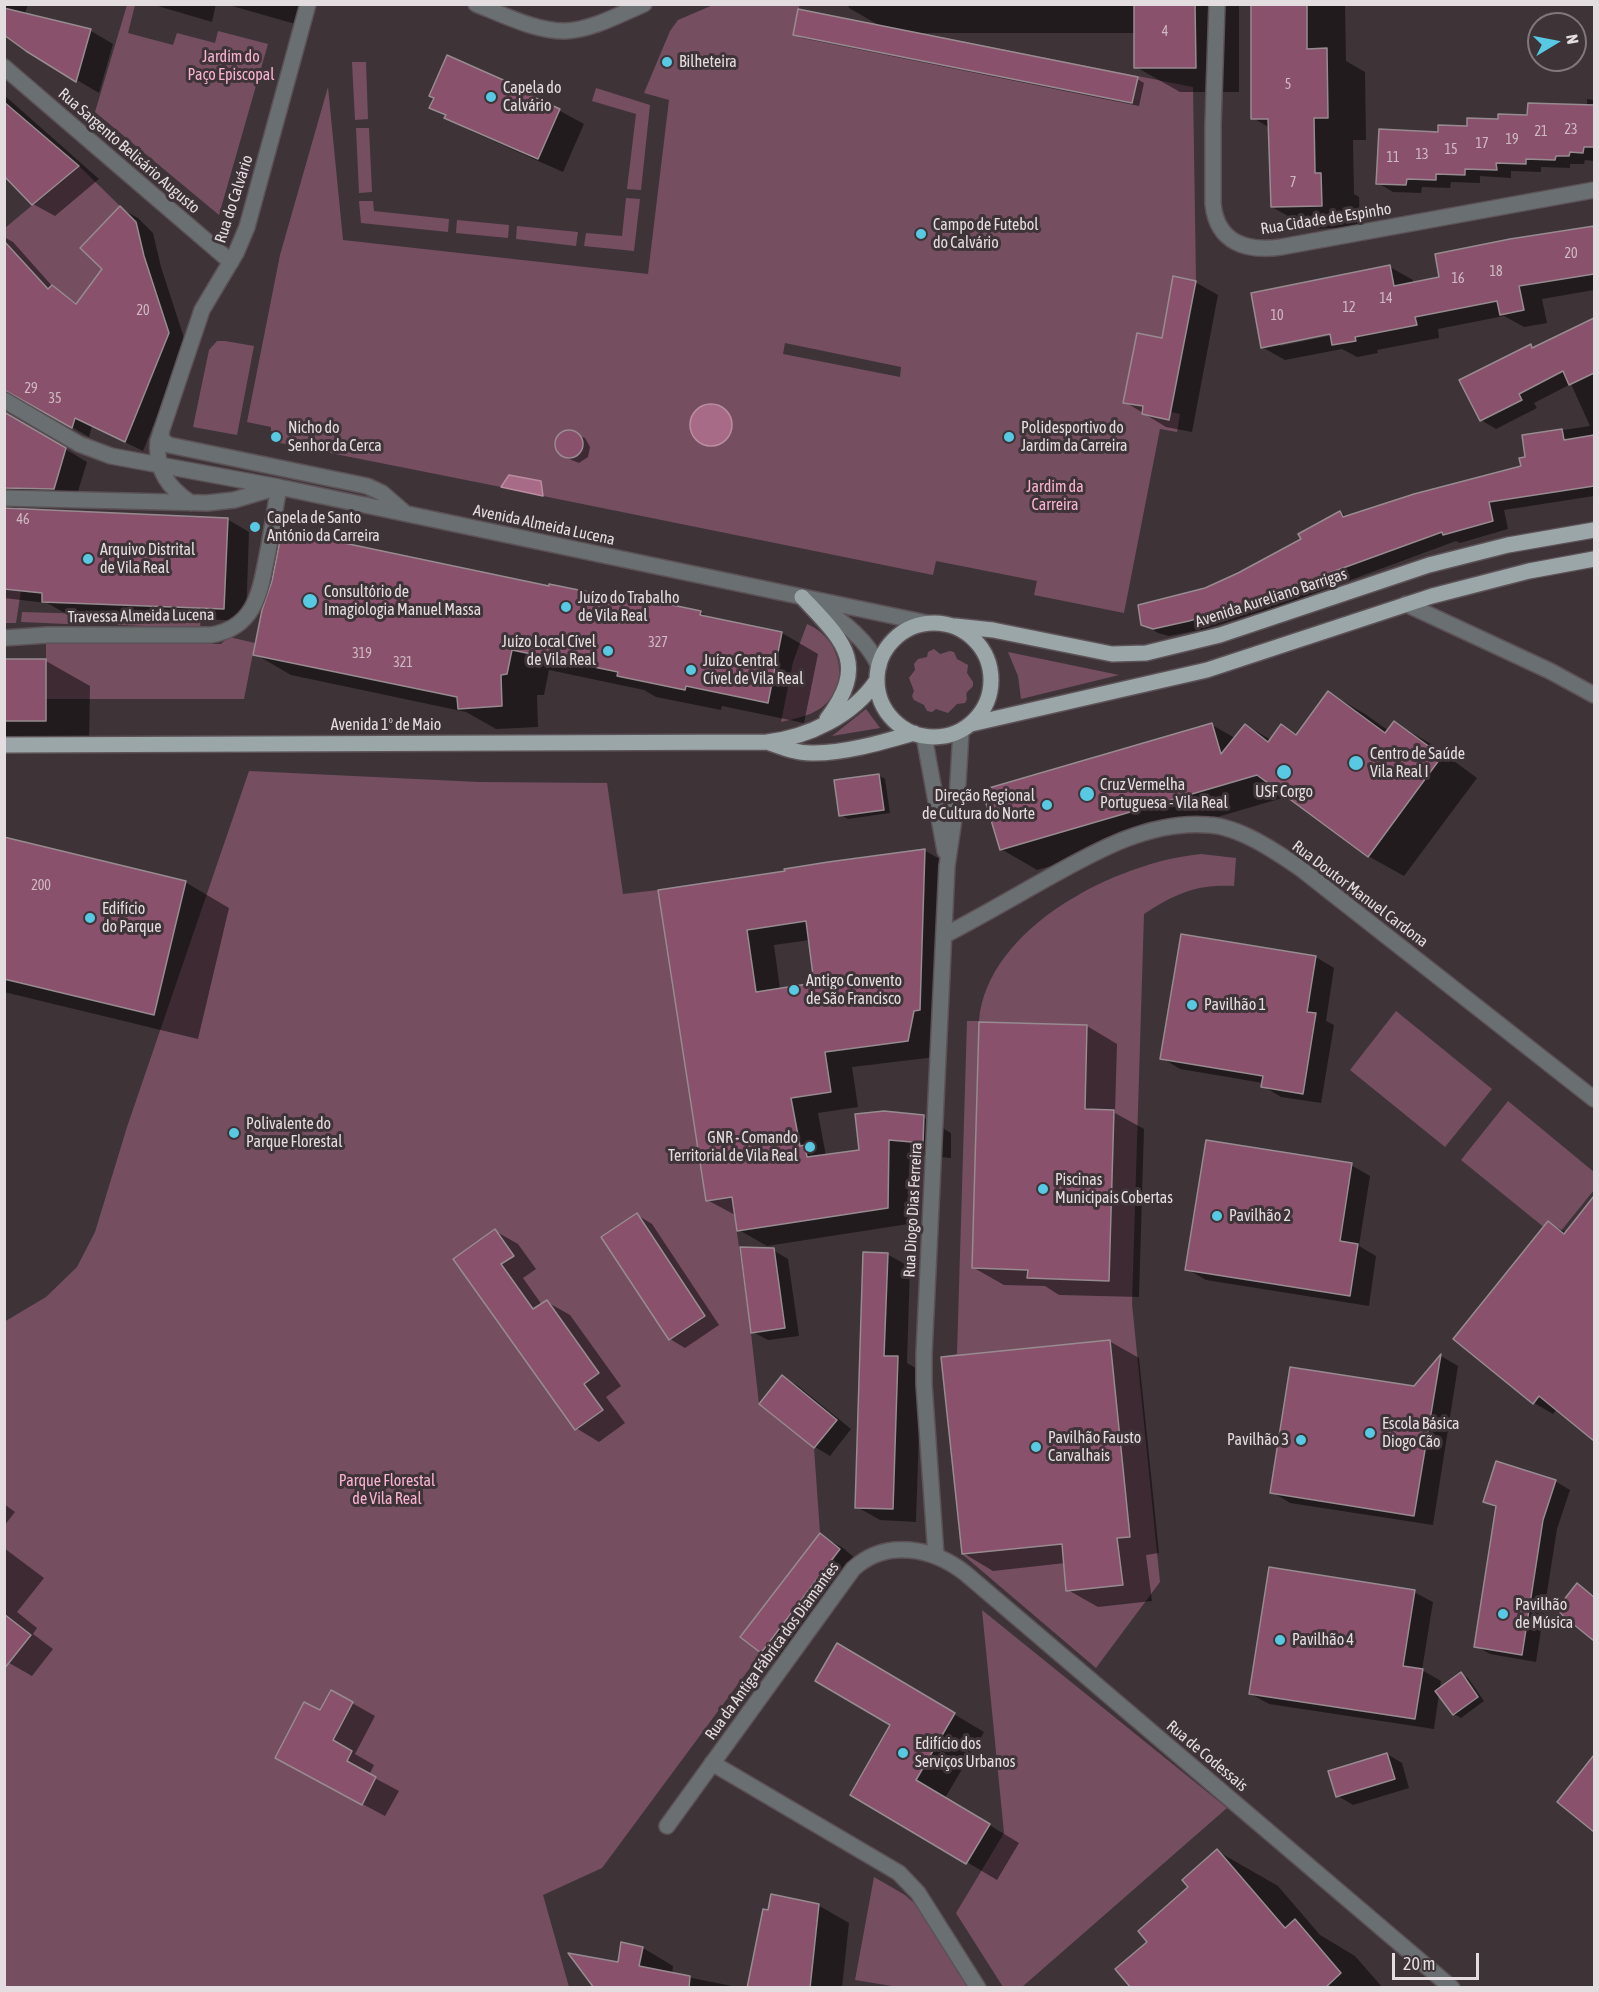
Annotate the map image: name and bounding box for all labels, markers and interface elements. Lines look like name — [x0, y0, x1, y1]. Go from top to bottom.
north arrow — [1527, 12, 1587, 72]
house number: 4 — [1162, 24, 1168, 40]
text: N — [1563, 33, 1582, 45]
park label: Jardim do Paço Episcopal — [187, 47, 275, 85]
place label: Bilheteira — [679, 52, 737, 72]
marker: Bilheteira — [660, 55, 674, 69]
house number: 5 — [1285, 77, 1291, 93]
place label: Capela do Calvário — [503, 78, 561, 116]
street label: Rua Sargento Belisário Augusto — [54, 84, 204, 218]
marker: Capela do Calvário — [484, 90, 498, 104]
house number: 23 — [1564, 122, 1578, 138]
house number: 21 — [1534, 124, 1548, 140]
house number: 19 — [1505, 132, 1519, 148]
house number: 17 — [1475, 136, 1489, 152]
house number: 15 — [1444, 142, 1458, 158]
house number: 13 — [1415, 147, 1429, 163]
house number: 11 — [1386, 150, 1400, 166]
street label: Rua do Calvário — [211, 153, 257, 245]
house number: 7 — [1290, 175, 1296, 191]
street label: Rua Cidade de Espinho — [1259, 199, 1393, 239]
place label: Campo de Futebol do Calvário — [933, 215, 1039, 253]
marker: Campo de Futebol do Calvário — [914, 227, 928, 241]
house number: 20 — [1564, 246, 1578, 262]
house number: 18 — [1489, 264, 1503, 280]
house number: 16 — [1451, 271, 1465, 287]
house number: 14 — [1379, 291, 1393, 307]
house number: 12 — [1342, 300, 1356, 316]
house number: 20 — [136, 303, 150, 319]
house number: 10 — [1270, 308, 1284, 324]
house number: 29 — [24, 381, 38, 397]
house number: 35 — [48, 391, 62, 407]
place label: Nicho do Senhor da Cerca — [288, 418, 382, 456]
place label: Polidesportivo do Jardim da Carreira — [1021, 418, 1127, 456]
marker: Nicho do Senhor da Cerca — [269, 430, 283, 444]
marker: Polidesportivo do Jardim da Carreira — [1002, 430, 1016, 444]
park label: Jardim da Carreira — [1026, 477, 1084, 515]
street label: Avenida Almeida Lucena — [471, 501, 617, 549]
place label: Capela de Santo António da Carreira — [267, 508, 380, 546]
house number: 46 — [16, 512, 30, 528]
marker: Capela de Santo António da Carreira — [248, 520, 262, 534]
place label: Arquivo Distrital de Vila Real — [100, 540, 195, 578]
marker: Arquivo Distrital de Vila Real — [81, 552, 95, 566]
street label: Avenida Aureliano Barrigas — [1193, 564, 1349, 632]
place label: Consultório de Imagiologia Manuel Massa — [324, 582, 481, 620]
place label: Juízo do Trabalho de Vila Real — [578, 588, 680, 626]
marker: Consultório de Imagiologia Manuel Massa — [301, 592, 319, 610]
marker: Juízo do Trabalho de Vila Real — [559, 600, 573, 614]
street label: Travessa Almeida Lucena — [68, 605, 214, 627]
place label: Juízo Local Cível de Vila Real — [502, 632, 596, 670]
house number: 327 — [648, 635, 668, 651]
marker: Juízo Local Cível de Vila Real — [601, 644, 615, 658]
house number: 319 — [352, 646, 372, 662]
place label: Juízo Central Cível de Vila Real — [703, 651, 803, 689]
house number: 321 — [393, 655, 413, 671]
marker: Juízo Central Cível de Vila Real — [684, 663, 698, 677]
street label: Avenida 1º de Maio — [331, 715, 441, 735]
place label: Centro de Saúde Vila Real I — [1370, 744, 1465, 782]
marker: Centro de Saúde Vila Real I — [1347, 754, 1365, 772]
marker: USF Corgo — [1275, 763, 1293, 781]
place label: Cruz Vermelha Portuguesa - Vila Real — [1100, 775, 1228, 813]
place label: USF Corgo — [1255, 782, 1313, 802]
marker: Cruz Vermelha Portuguesa - Vila Real — [1078, 785, 1096, 803]
place label: Direção Regional de Cultura do Norte — [922, 786, 1035, 824]
marker: Direção Regional de Cultura do Norte — [1040, 798, 1054, 812]
street label: Rua Doutor Manuel Cardona — [1288, 837, 1432, 951]
house number: 200 — [31, 878, 51, 894]
place label: Edifício do Parque — [102, 899, 162, 937]
marker: Edifício do Parque — [83, 911, 97, 925]
place label: Antigo Convento de São Francisco — [806, 971, 902, 1009]
marker: Antigo Convento de São Francisco — [787, 983, 801, 997]
place label: Pavilhão 1 — [1204, 995, 1266, 1015]
marker: Pavilhão 1 — [1185, 998, 1199, 1012]
place label: Polivalente do Parque Florestal — [246, 1114, 342, 1152]
marker: Polivalente do Parque Florestal — [227, 1126, 241, 1140]
place label: GNR - Comando Territorial de Vila Real — [668, 1128, 798, 1166]
marker: GNR - Comando Territorial de Vila Real — [803, 1140, 817, 1154]
street label: Rua Diogo Dias Ferreira — [900, 1142, 926, 1278]
place label: Piscinas Municipais Cobertas — [1055, 1170, 1173, 1208]
marker: Piscinas Municipais Cobertas — [1036, 1182, 1050, 1196]
place label: Pavilhão 2 — [1229, 1206, 1291, 1226]
marker: Pavilhão 2 — [1210, 1209, 1224, 1223]
place label: Escola Básica Diogo Cão — [1382, 1414, 1459, 1452]
marker: Escola Básica Diogo Cão — [1363, 1426, 1377, 1440]
place label: Pavilhão Fausto Carvalhais — [1048, 1428, 1141, 1466]
place label: Pavilhão 3 — [1227, 1430, 1289, 1450]
marker: Pavilhão 3 — [1294, 1433, 1308, 1447]
marker: Pavilhão Fausto Carvalhais — [1029, 1440, 1043, 1454]
park label: Parque Florestal de Vila Real — [339, 1471, 435, 1509]
street label: Rua da Antiga Fábrica dos Diamantes — [701, 1558, 843, 1744]
place label: Pavilhão de Música — [1515, 1595, 1573, 1633]
marker: Pavilhão de Música — [1496, 1607, 1510, 1621]
place label: Pavilhão 4 — [1292, 1630, 1354, 1650]
marker: Pavilhão 4 — [1273, 1633, 1287, 1647]
street label: Rua de Codessais — [1163, 1716, 1251, 1796]
place label: Edifício dos Serviços Urbanos — [915, 1734, 1015, 1772]
marker: Edifício dos Serviços Urbanos — [896, 1746, 910, 1760]
scale bar — [1395, 1941, 1482, 1979]
text: 20 m — [1403, 1953, 1435, 1974]

